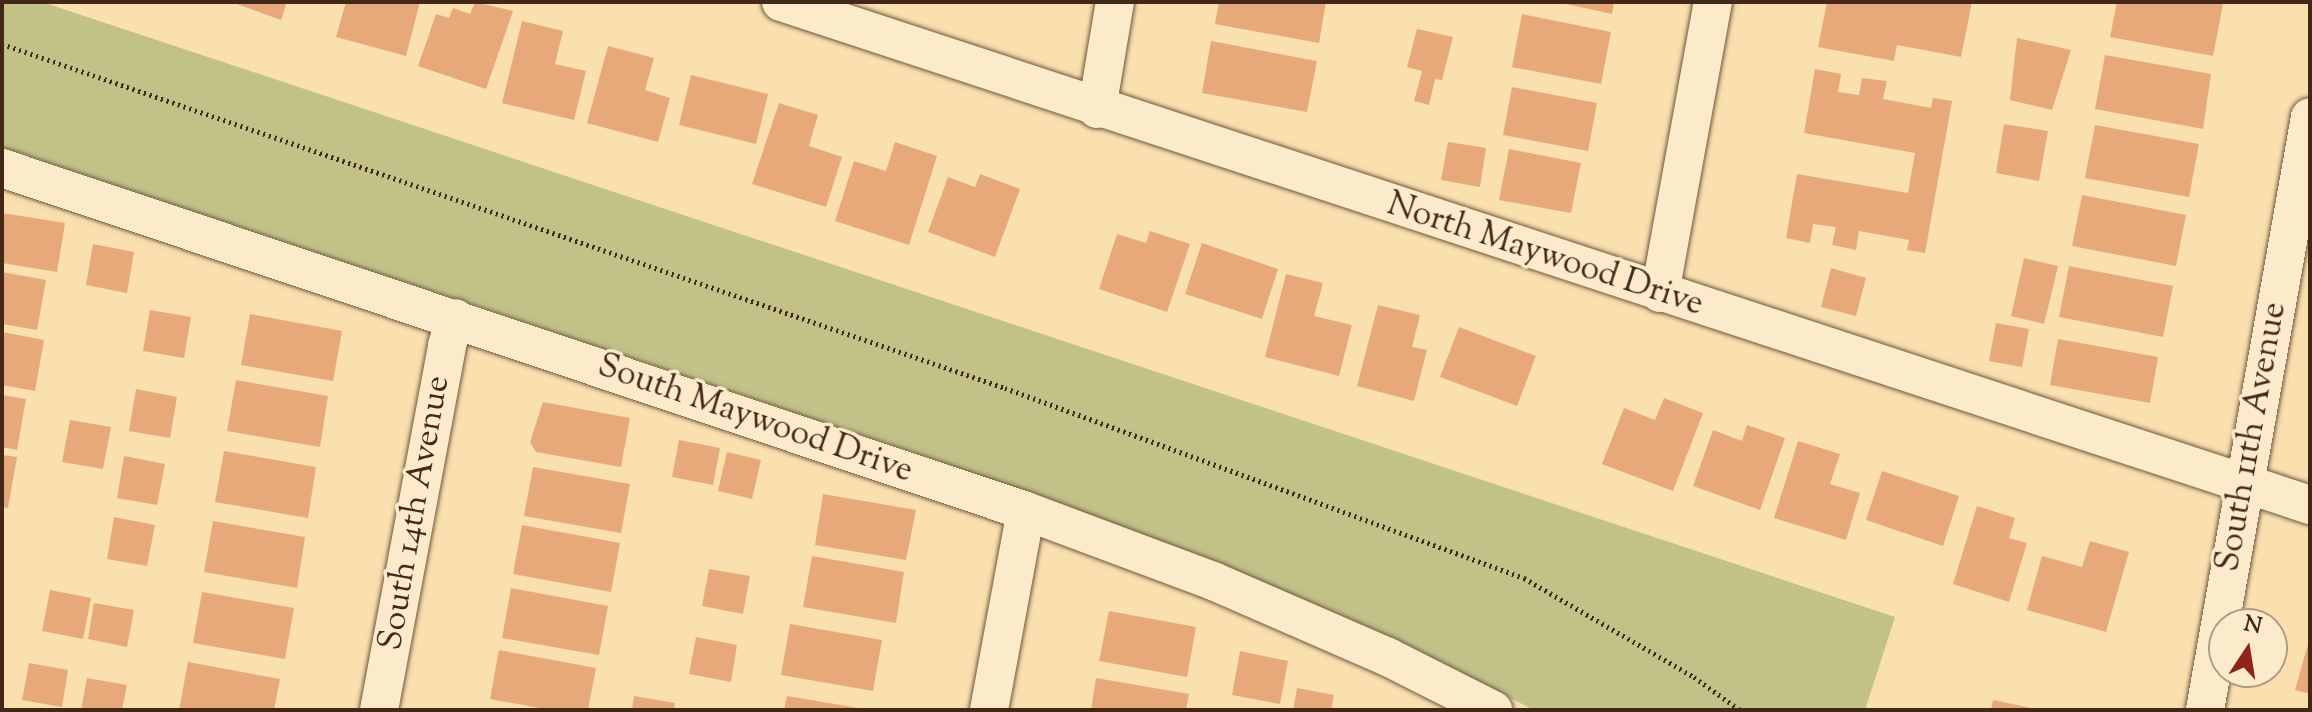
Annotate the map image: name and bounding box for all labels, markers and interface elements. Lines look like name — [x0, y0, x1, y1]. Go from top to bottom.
street label: North Maywood Drive — [1382, 185, 1708, 325]
street label: South 11th Avenue — [2208, 299, 2296, 575]
street label: South Maywood Drive — [592, 346, 918, 492]
street label: South 14th Avenue — [371, 373, 459, 653]
north arrow — [2208, 608, 2288, 688]
text: N — [2241, 609, 2264, 644]

